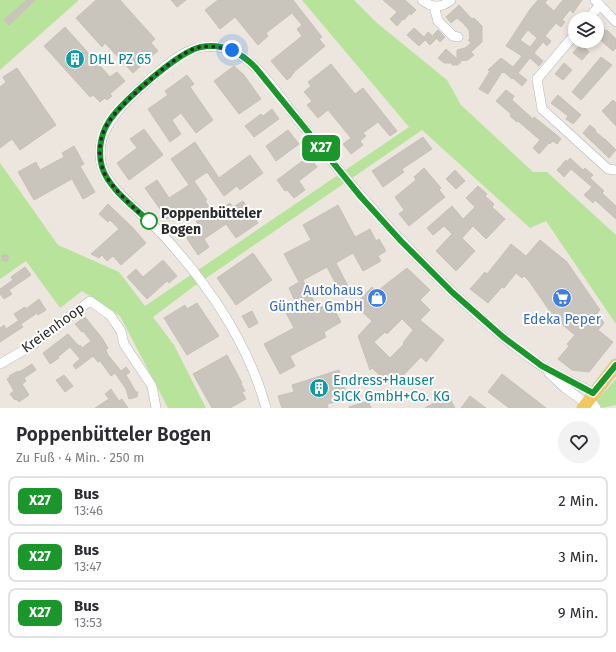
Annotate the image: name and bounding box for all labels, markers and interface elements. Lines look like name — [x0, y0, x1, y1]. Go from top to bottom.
map controls — [568, 12, 604, 48]
button: layers — [568, 12, 604, 48]
your location — [222, 40, 242, 60]
building icon: DHL PZ 65 — [64, 48, 86, 70]
place label: DHL PZ 65 — [89, 51, 151, 68]
line badge: X27 — [298, 135, 344, 161]
text: X27 — [310, 139, 332, 156]
place label: Poppenbütteler Bogen — [161, 205, 262, 238]
marker: Poppenbütteler Bogen — [140, 212, 158, 230]
place label: Autohaus Günther GmbH — [269, 282, 363, 315]
shop icon: Autohaus Günther GmbH — [366, 287, 388, 309]
supermarket icon: Edeka Peper — [551, 287, 573, 309]
street label: Kreienhoop — [18, 300, 88, 356]
place label: Edeka Peper — [523, 311, 602, 328]
place label: Endress+Hauser SICK GmbH+Co. KG — [333, 372, 450, 405]
building icon: Endress+Hauser SICK GmbH+Co. KG — [308, 377, 330, 399]
button: heart — [558, 421, 600, 463]
text: Poppenbütteler Bogen — [16, 423, 211, 446]
text: Zu Fuß · 4 Min. · 250 m — [16, 450, 144, 465]
text: Bus — [74, 485, 99, 503]
text: X27 — [29, 492, 51, 509]
text: 2 Min. — [558, 492, 598, 510]
text: 13:46 — [74, 503, 103, 518]
text: Bus — [74, 541, 99, 559]
text: X27 — [29, 548, 51, 565]
text: 3 Min. — [558, 548, 598, 566]
text: 13:47 — [74, 559, 102, 574]
text: Bus — [74, 597, 99, 615]
text: X27 — [29, 604, 51, 621]
text: 9 Min. — [558, 604, 598, 622]
text: 13:53 — [74, 615, 102, 630]

